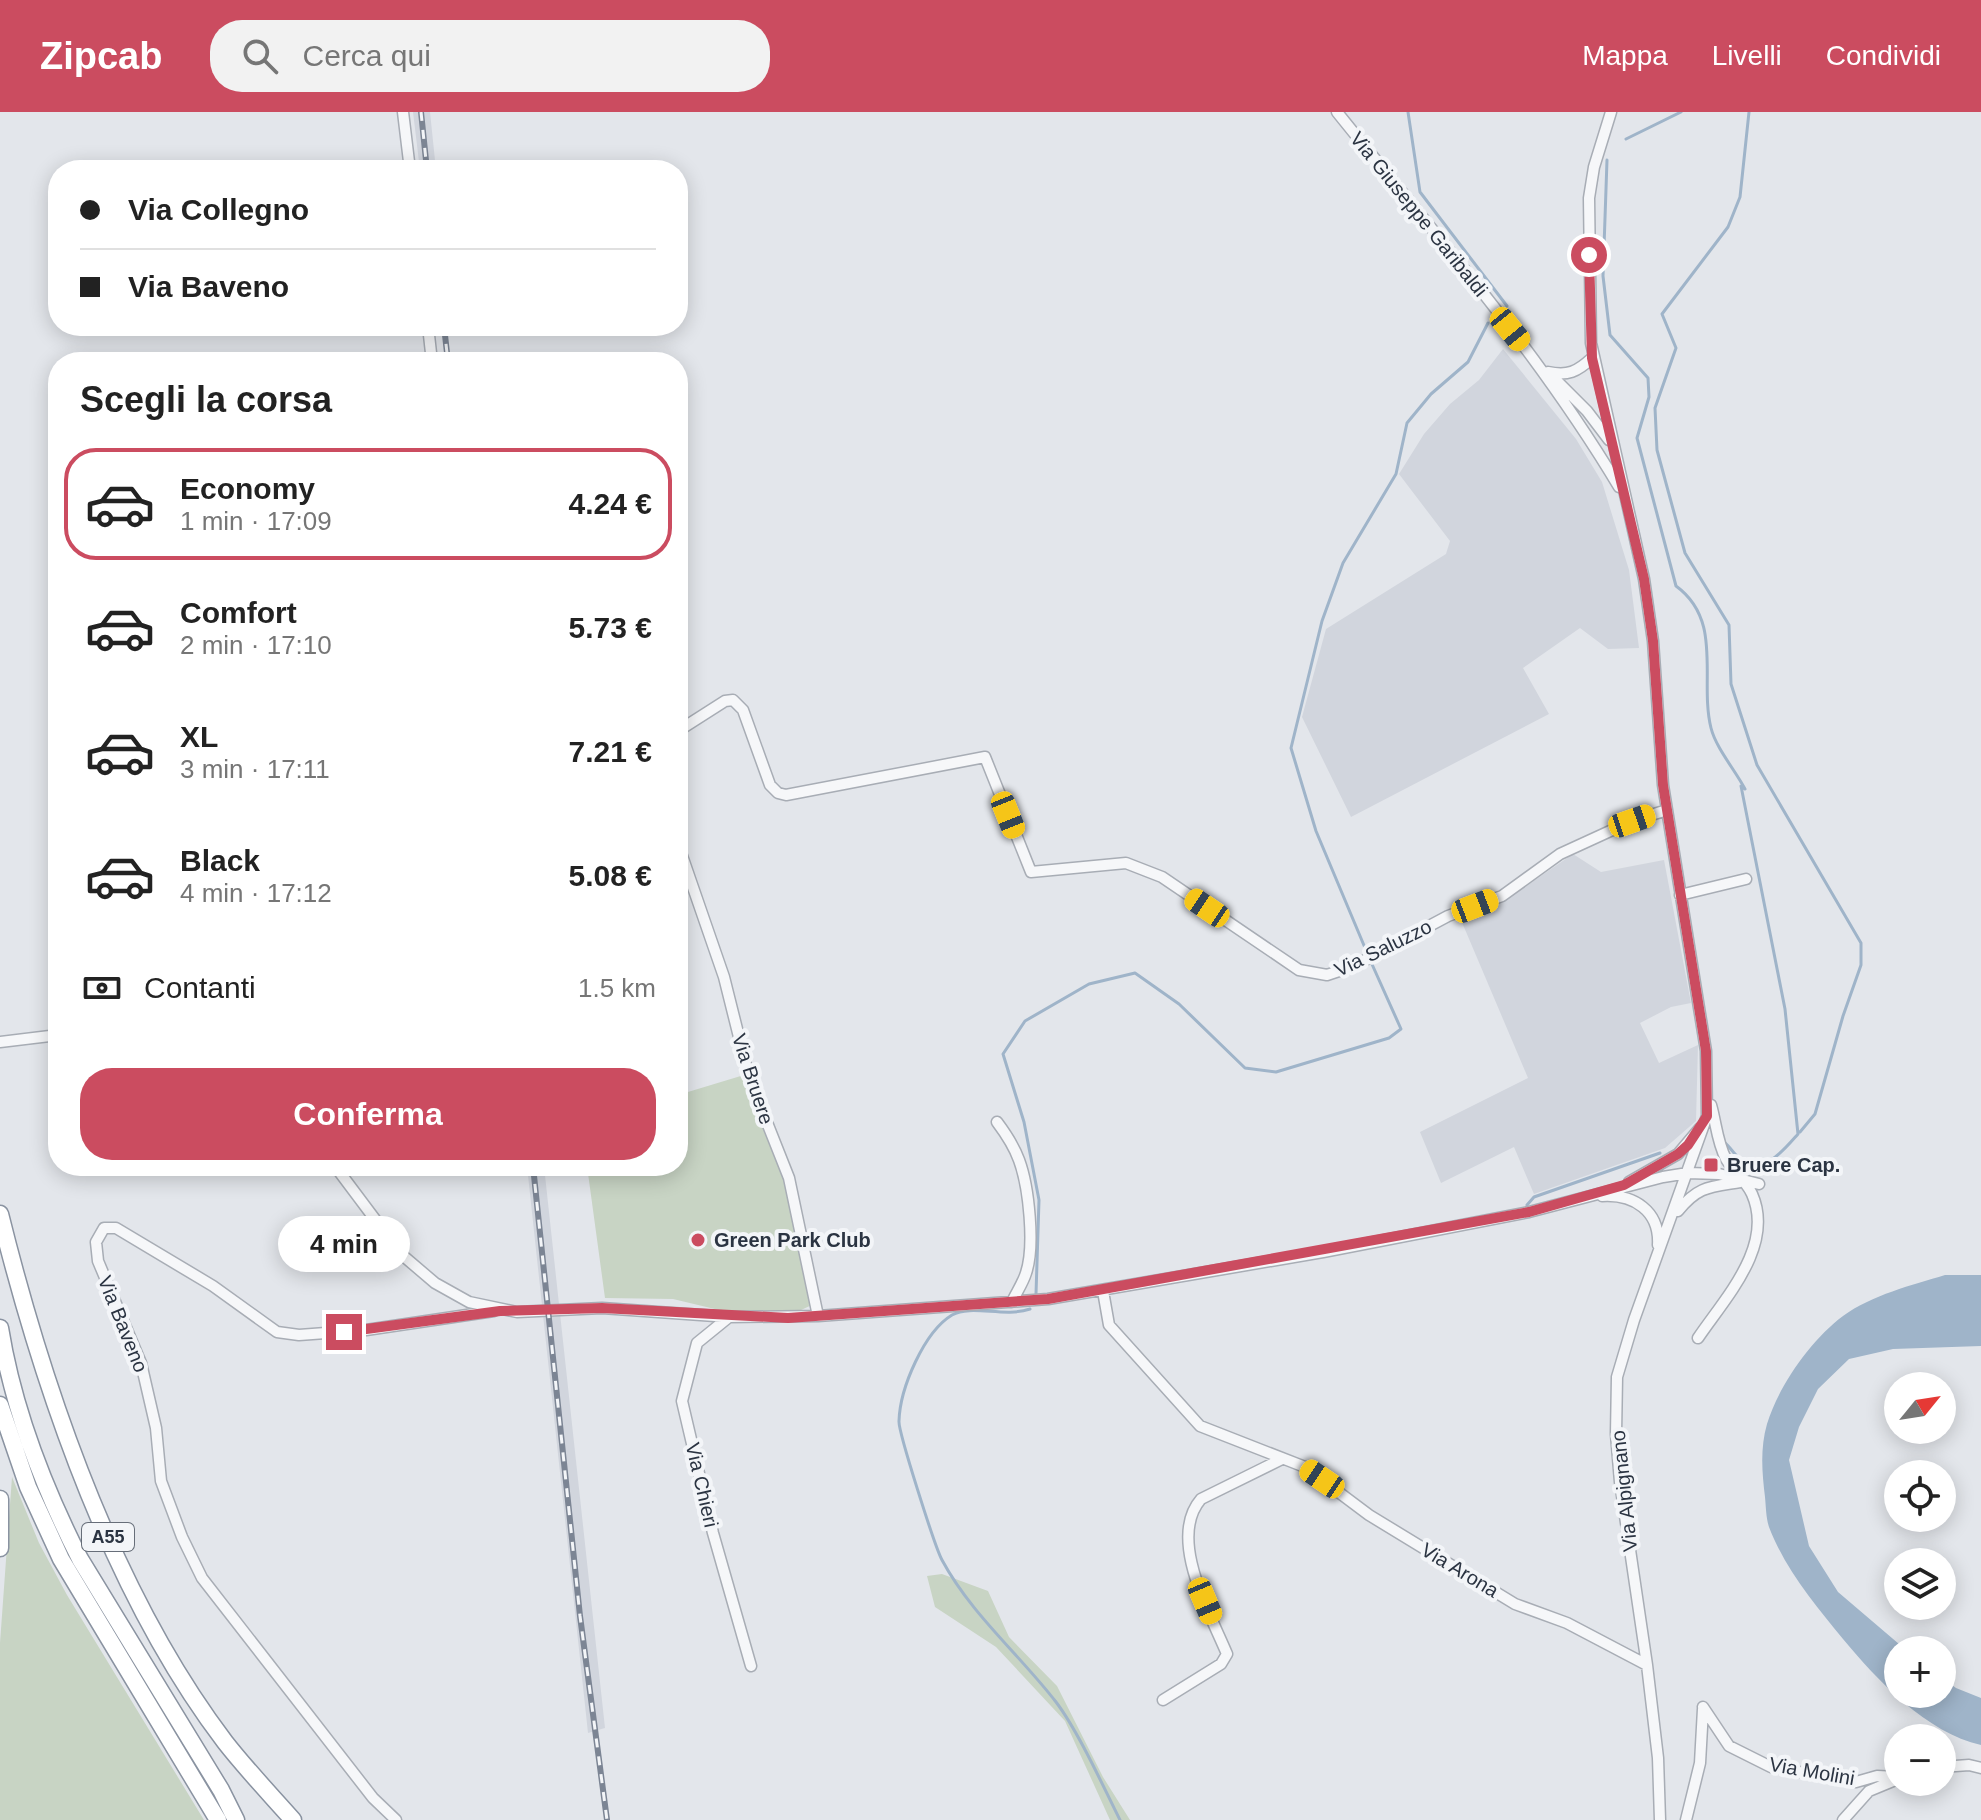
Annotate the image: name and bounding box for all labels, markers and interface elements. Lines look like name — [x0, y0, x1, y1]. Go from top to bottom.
search box — [210, 20, 770, 92]
icon: search — [238, 34, 282, 78]
text: Zipcab — [40, 35, 162, 77]
text: Cerca qui — [302, 39, 431, 72]
text: Mappa — [1582, 40, 1668, 71]
text: Livelli — [1712, 40, 1782, 71]
text: Condividi — [1826, 40, 1941, 71]
street label: Via Giuseppe Garibaldi — [1346, 127, 1492, 301]
text: Via Collegno — [128, 193, 309, 226]
route start — [1571, 237, 1607, 273]
text: Via Baveno — [128, 270, 289, 303]
car — [1486, 303, 1534, 355]
text: Scegli la corsa — [80, 379, 332, 420]
icon: car — [84, 468, 156, 540]
text: Economy — [180, 472, 315, 505]
text: 4.24 € — [569, 487, 652, 520]
text: 1 min · 17:09 — [180, 506, 332, 536]
icon: car — [84, 592, 156, 664]
text: Comfort — [180, 596, 297, 629]
text: 5.73 € — [569, 611, 652, 644]
text: 2 min · 17:10 — [180, 630, 332, 660]
icon: car — [84, 716, 156, 788]
text: XL — [180, 720, 218, 753]
text: 7.21 € — [569, 735, 652, 768]
text: 3 min · 17:11 — [180, 754, 330, 784]
car — [988, 788, 1028, 842]
car — [1605, 802, 1659, 840]
icon: car — [84, 840, 156, 912]
text: Black — [180, 844, 260, 877]
text: 5.08 € — [569, 859, 652, 892]
text: 4 min · 17:12 — [180, 878, 332, 908]
car — [1180, 885, 1234, 931]
car — [1448, 886, 1502, 926]
street label: Via Saluzzo — [1331, 915, 1435, 981]
icon: cash — [80, 966, 124, 1010]
text: Contanti — [144, 971, 256, 1004]
text: 1.5 km — [578, 973, 656, 1003]
street label: Via Bruere — [728, 1031, 778, 1127]
button: Conferma — [80, 1068, 656, 1160]
place label: Bruere Cap. — [1727, 1154, 1840, 1176]
marker: Bruere Cap. — [1702, 1156, 1720, 1174]
callout: 4 min — [278, 1216, 410, 1272]
text: 4 min — [310, 1229, 378, 1259]
place label: Green Park Club — [714, 1229, 871, 1251]
marker: Green Park Club — [689, 1231, 707, 1249]
street label: Via Baveno — [94, 1273, 152, 1375]
route end — [326, 1314, 362, 1350]
north arrow — [1884, 1372, 1956, 1444]
map controls — [1884, 1372, 1956, 1796]
street label: Via Alpignano — [1607, 1429, 1641, 1553]
street label: Via Chieri — [682, 1440, 722, 1530]
car — [1295, 1456, 1349, 1502]
button: locate — [1884, 1460, 1956, 1532]
road number: A55 — [82, 1523, 134, 1551]
street label: Via Arona — [1417, 1538, 1503, 1602]
button: layers — [1884, 1548, 1956, 1620]
car — [1185, 1574, 1225, 1628]
button: + — [1884, 1636, 1956, 1708]
button: − — [1884, 1724, 1956, 1796]
street label: Via Molini — [1768, 1753, 1856, 1789]

